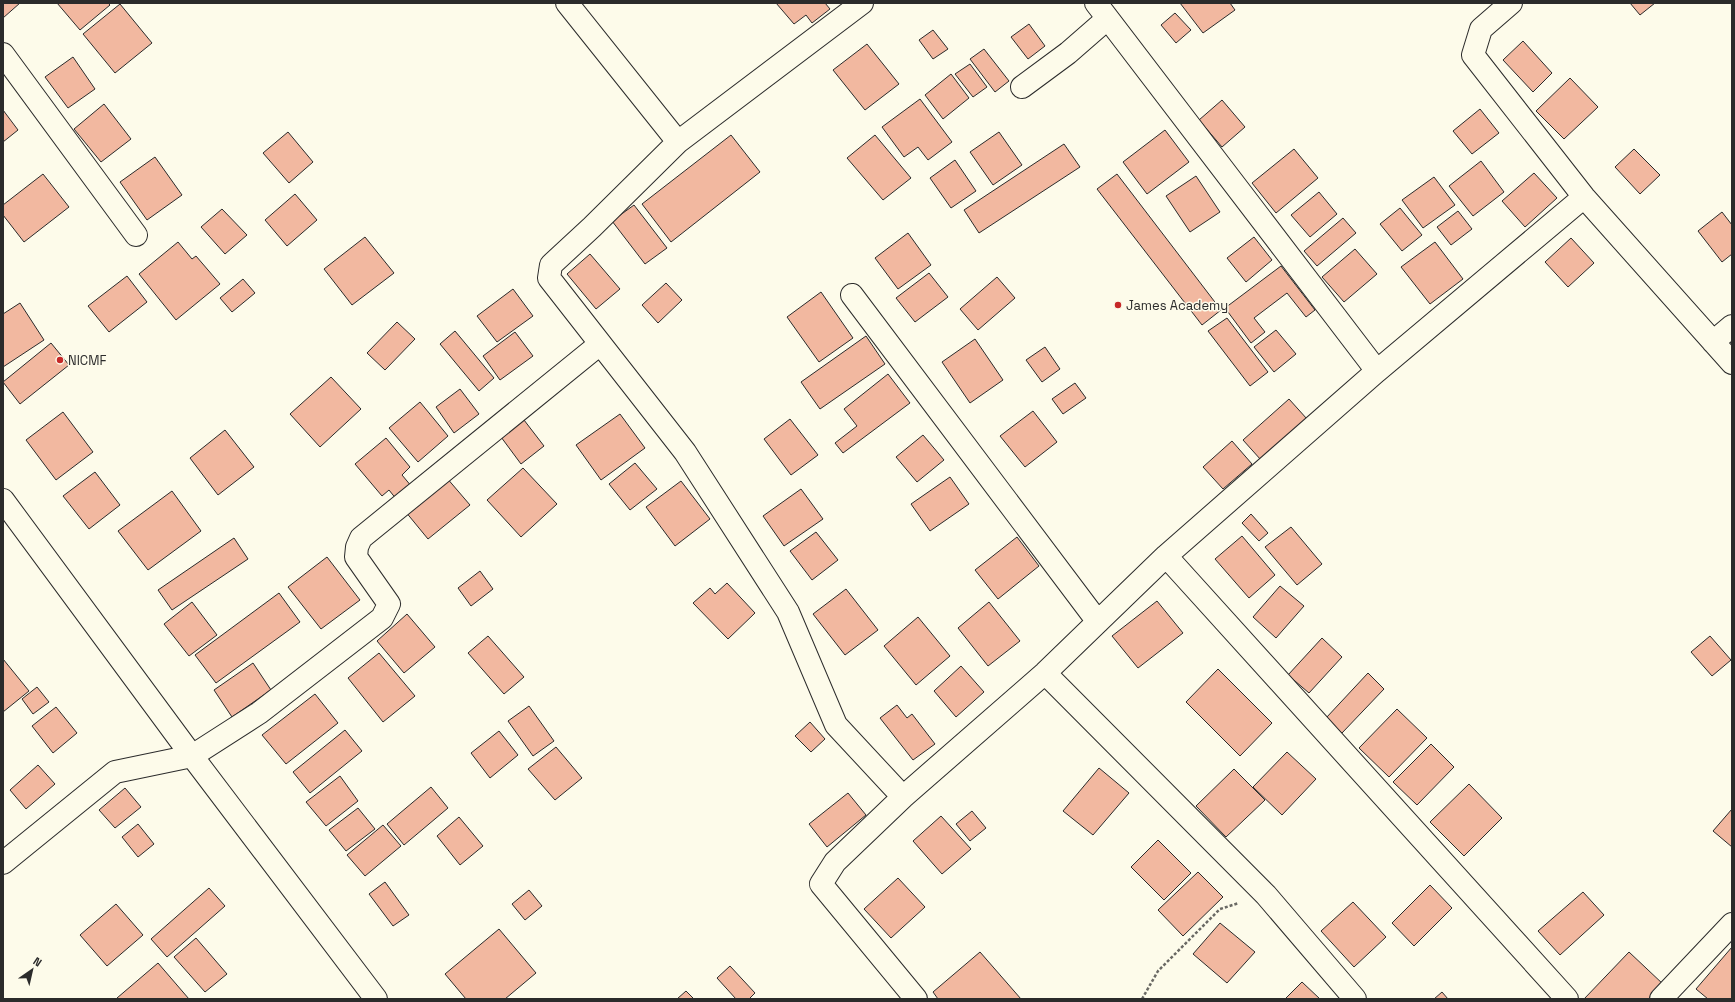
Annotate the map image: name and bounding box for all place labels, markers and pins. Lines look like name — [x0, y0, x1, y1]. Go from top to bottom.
place label: James Academy — [1126, 297, 1228, 314]
marker: James Academy — [1113, 300, 1123, 310]
place label: NICMF — [68, 352, 106, 369]
marker: NICMF — [55, 355, 65, 365]

